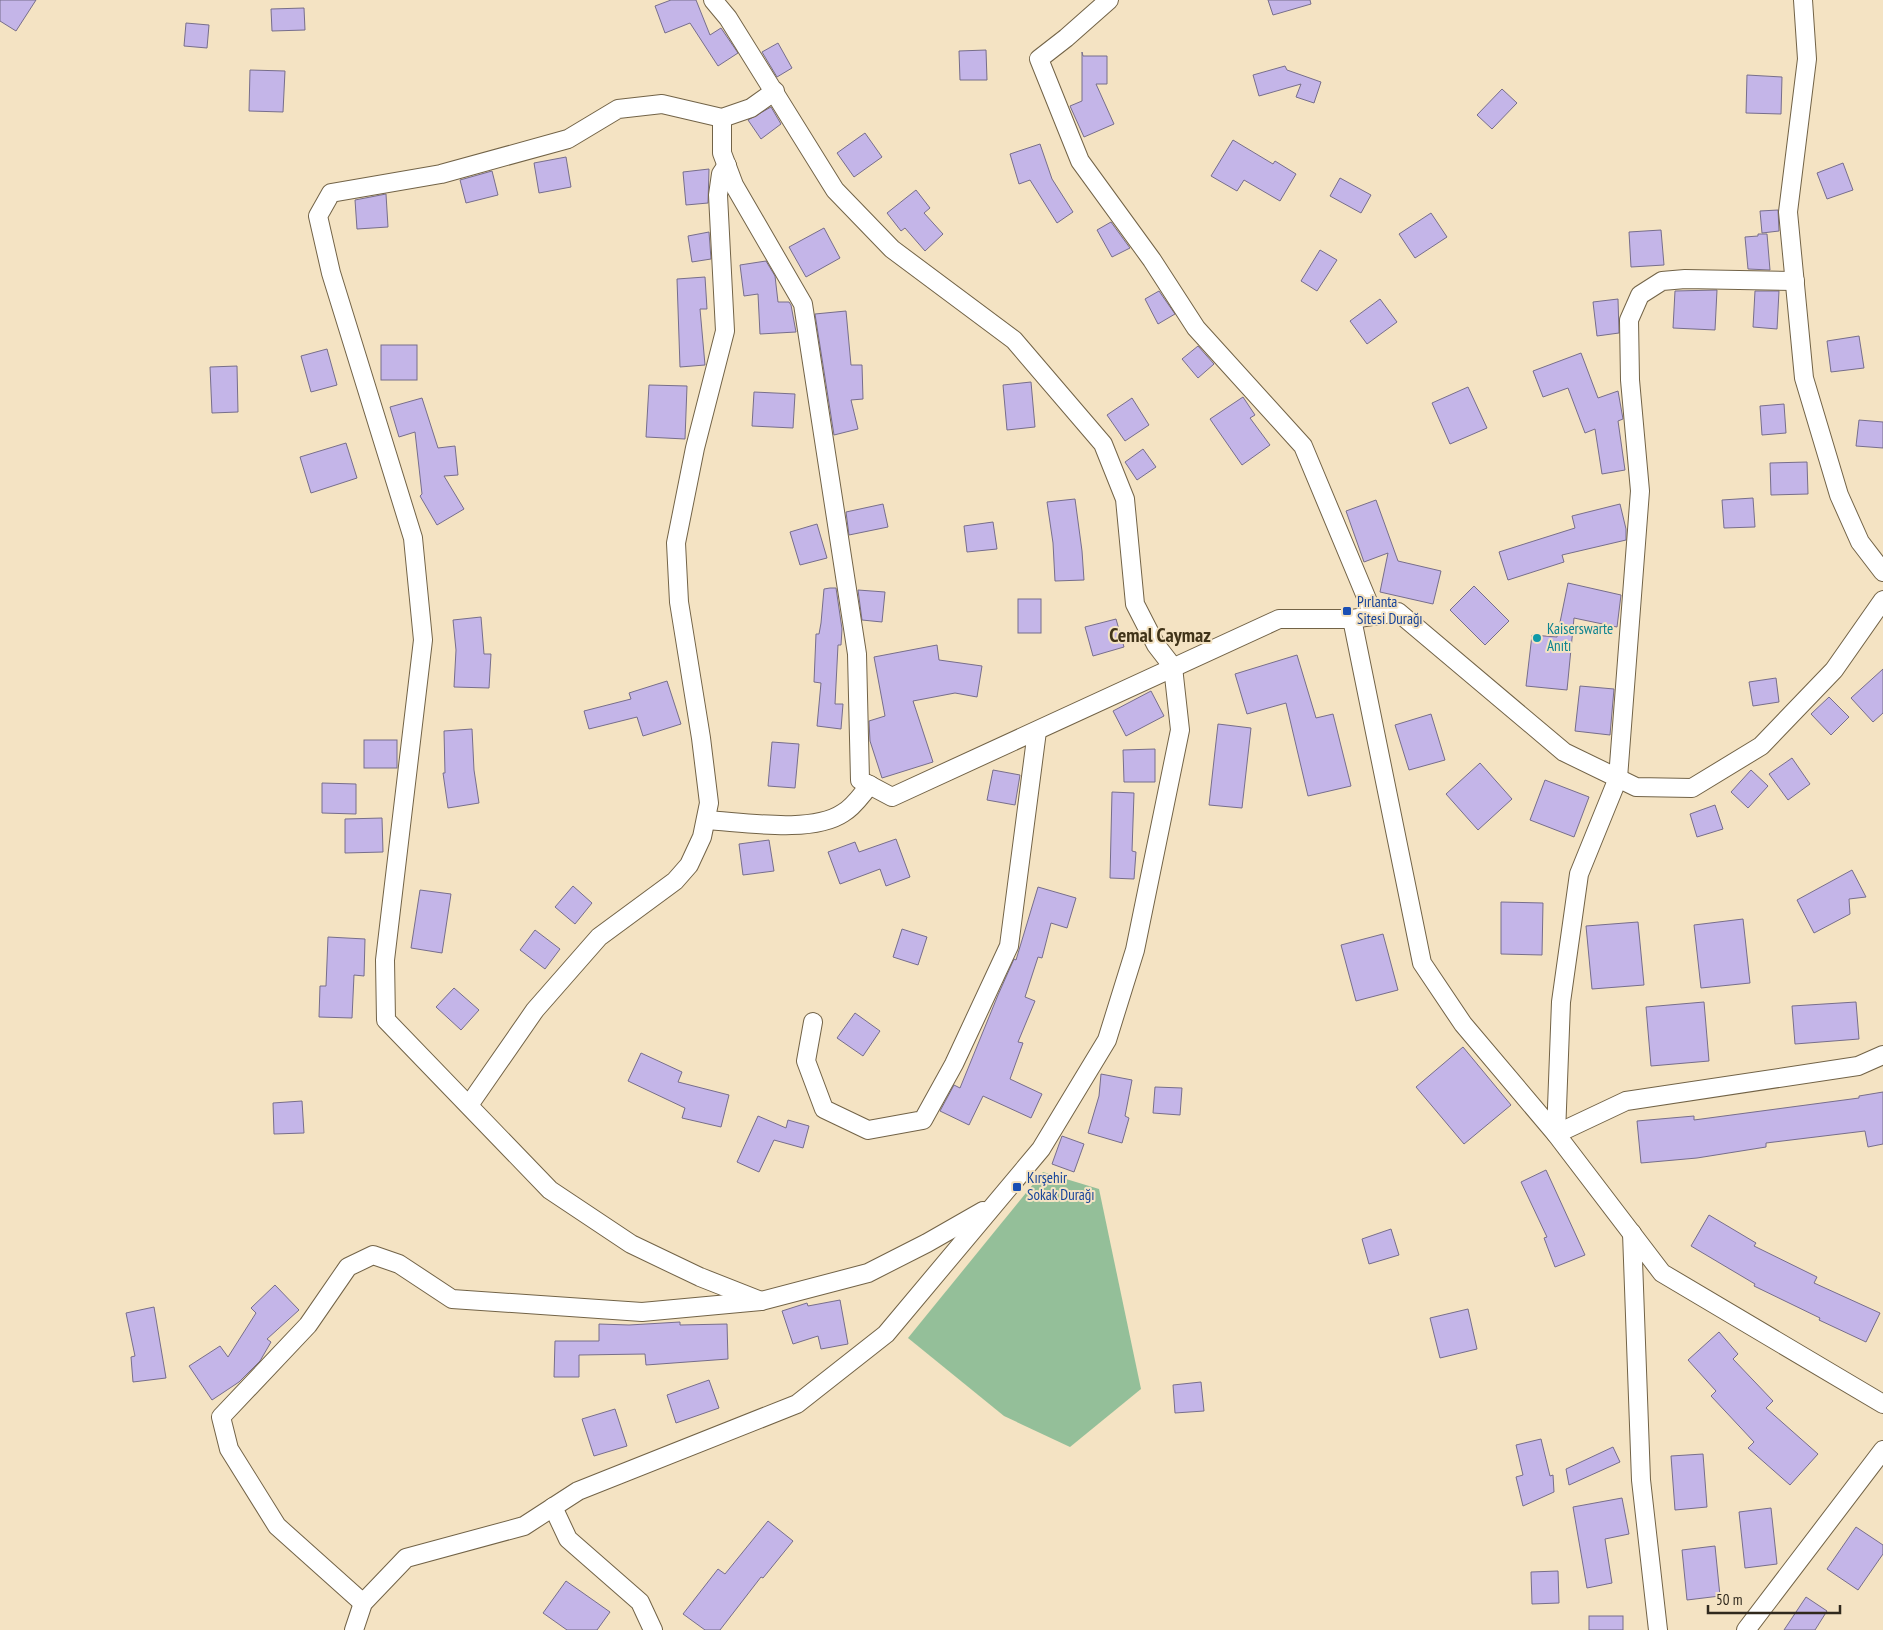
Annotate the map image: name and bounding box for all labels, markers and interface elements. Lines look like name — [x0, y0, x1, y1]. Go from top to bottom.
place label: Pırlanta Sitesi Durağı — [1357, 592, 1423, 628]
marker: Pırlanta Sitesi Durağı — [1341, 605, 1353, 617]
place label: Kaiserswarte Anıtı — [1547, 619, 1613, 655]
district label: Cemal Caymaz — [1109, 622, 1211, 648]
marker: Kaiserswarte Anıtı — [1531, 632, 1543, 644]
place label: Kırşehir Sokak Durağı — [1027, 1168, 1095, 1204]
marker: Kırşehir Sokak Durağı — [1011, 1181, 1023, 1193]
scale bar — [1708, 1582, 1840, 1614]
text: 50 m — [1716, 1590, 1742, 1609]

